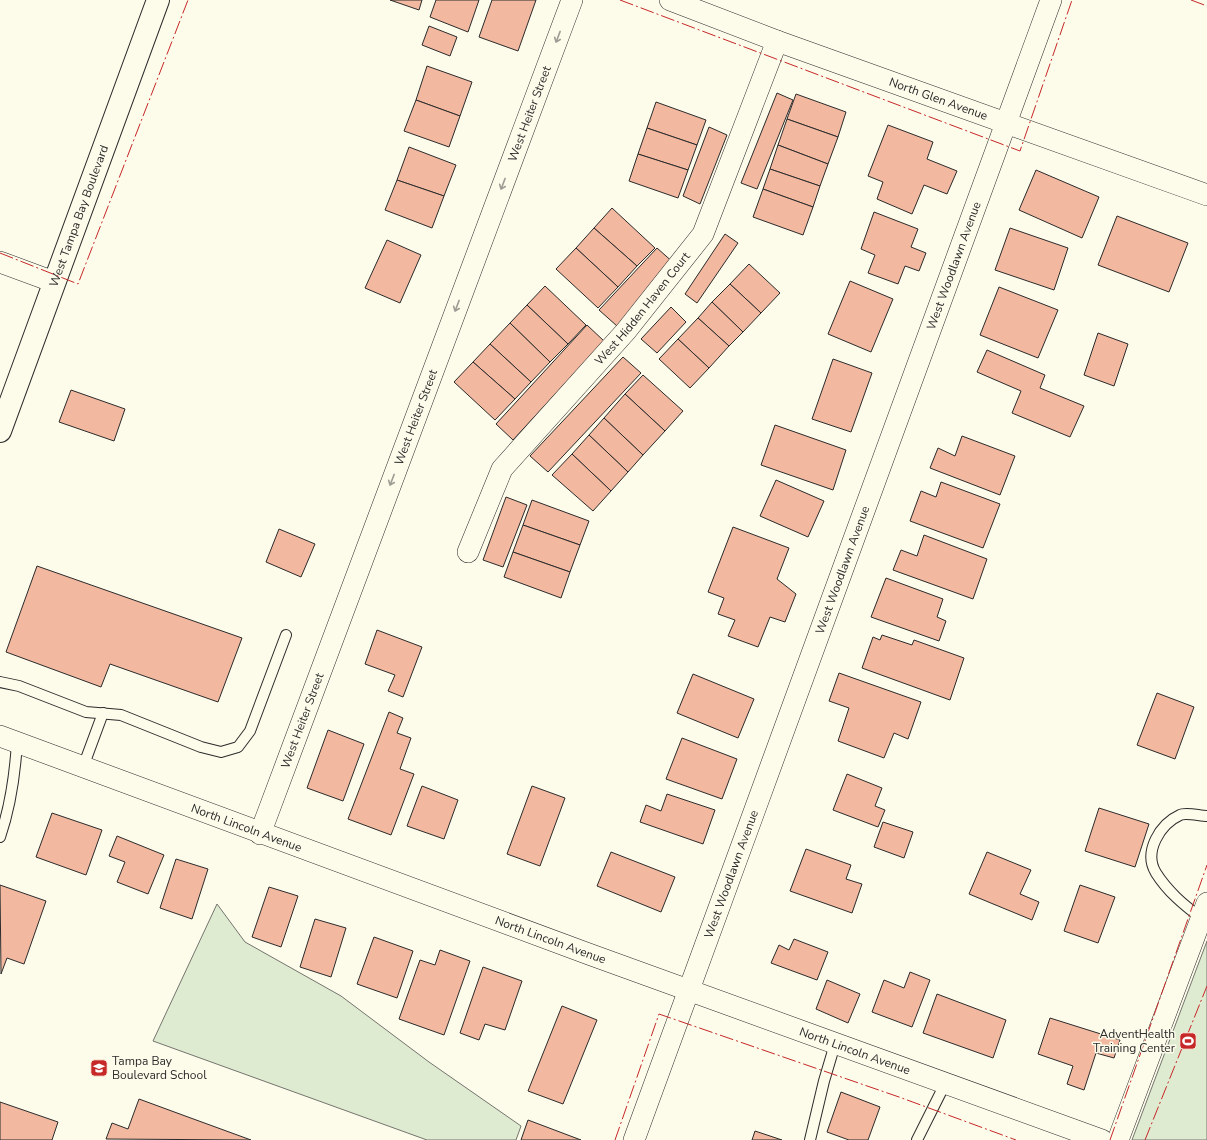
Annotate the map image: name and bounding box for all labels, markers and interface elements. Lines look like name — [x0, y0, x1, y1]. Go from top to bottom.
one-way arrow — [554, 30, 562, 42]
street label: West Heiter Street — [504, 63, 555, 164]
street label: North Glen Avenue — [887, 74, 990, 124]
street label: West Tampa Bay Boulevard — [45, 143, 112, 289]
one-way arrow — [498, 178, 506, 190]
street label: West Woodlawn Avenue — [923, 199, 985, 332]
street label: West Hidden Haven Court — [591, 248, 694, 368]
one-way arrow — [453, 300, 461, 312]
street label: West Heiter Street — [391, 366, 441, 467]
one-way arrow — [387, 474, 395, 486]
street label: West Woodlawn Avenue — [812, 504, 873, 636]
street label: West Heiter Street — [277, 670, 328, 771]
street label: North Lincoln Avenue — [189, 800, 304, 856]
street label: West Woodlawn Avenue — [700, 808, 762, 941]
street label: North Lincoln Avenue — [493, 912, 608, 968]
street label: North Lincoln Avenue — [797, 1023, 913, 1078]
place label: AdventHealth Training Center — [1093, 1026, 1176, 1056]
sports icon: AdventHealth Training Center — [1178, 1031, 1198, 1051]
place label: Tampa Bay Boulevard School — [112, 1053, 207, 1083]
school or university icon: Tampa Bay Boulevard School — [89, 1058, 109, 1078]

